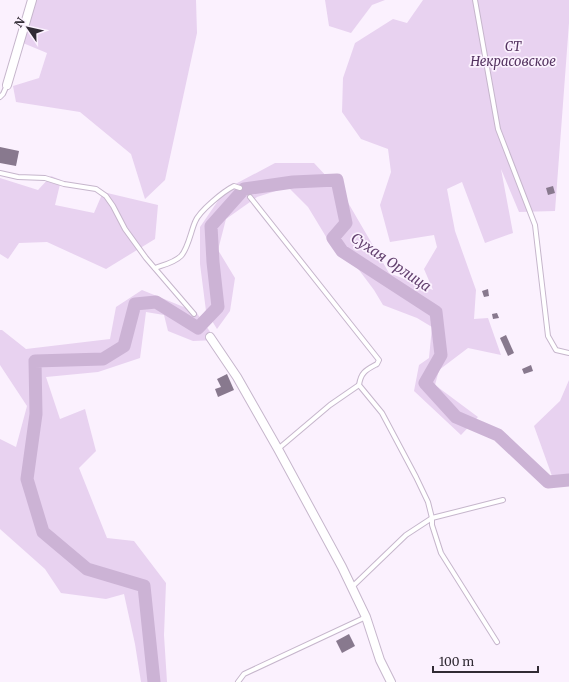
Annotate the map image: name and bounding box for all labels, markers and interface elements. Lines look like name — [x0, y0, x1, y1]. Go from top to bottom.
north arrow — [8, 8, 48, 48]
text: N — [11, 15, 28, 30]
park label: СТ Некрасовское — [470, 38, 556, 70]
water label: Сухая Орлица — [348, 229, 434, 295]
scale bar — [433, 648, 538, 674]
text: 100 m — [439, 654, 474, 669]

